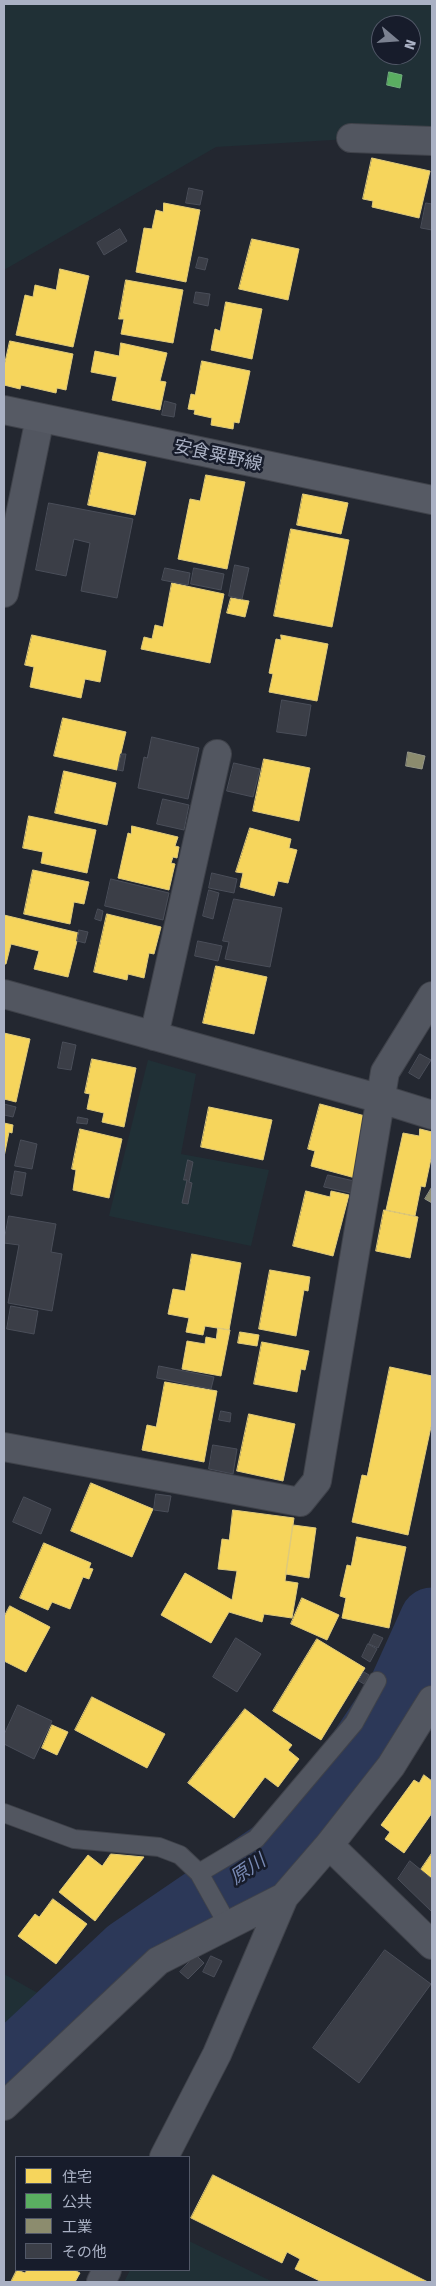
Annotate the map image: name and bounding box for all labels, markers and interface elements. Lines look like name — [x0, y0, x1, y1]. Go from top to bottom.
north arrow — [371, 15, 421, 65]
text: N — [400, 37, 419, 52]
street label: 安食粟野線 — [172, 436, 264, 476]
water label: 原川 — [226, 1850, 270, 1890]
legend — [15, 2156, 190, 2271]
text: 住宅 — [62, 2168, 92, 2186]
text: 公共 — [62, 2193, 92, 2211]
text: 工業 — [62, 2218, 92, 2236]
text: その他 — [62, 2243, 107, 2261]

